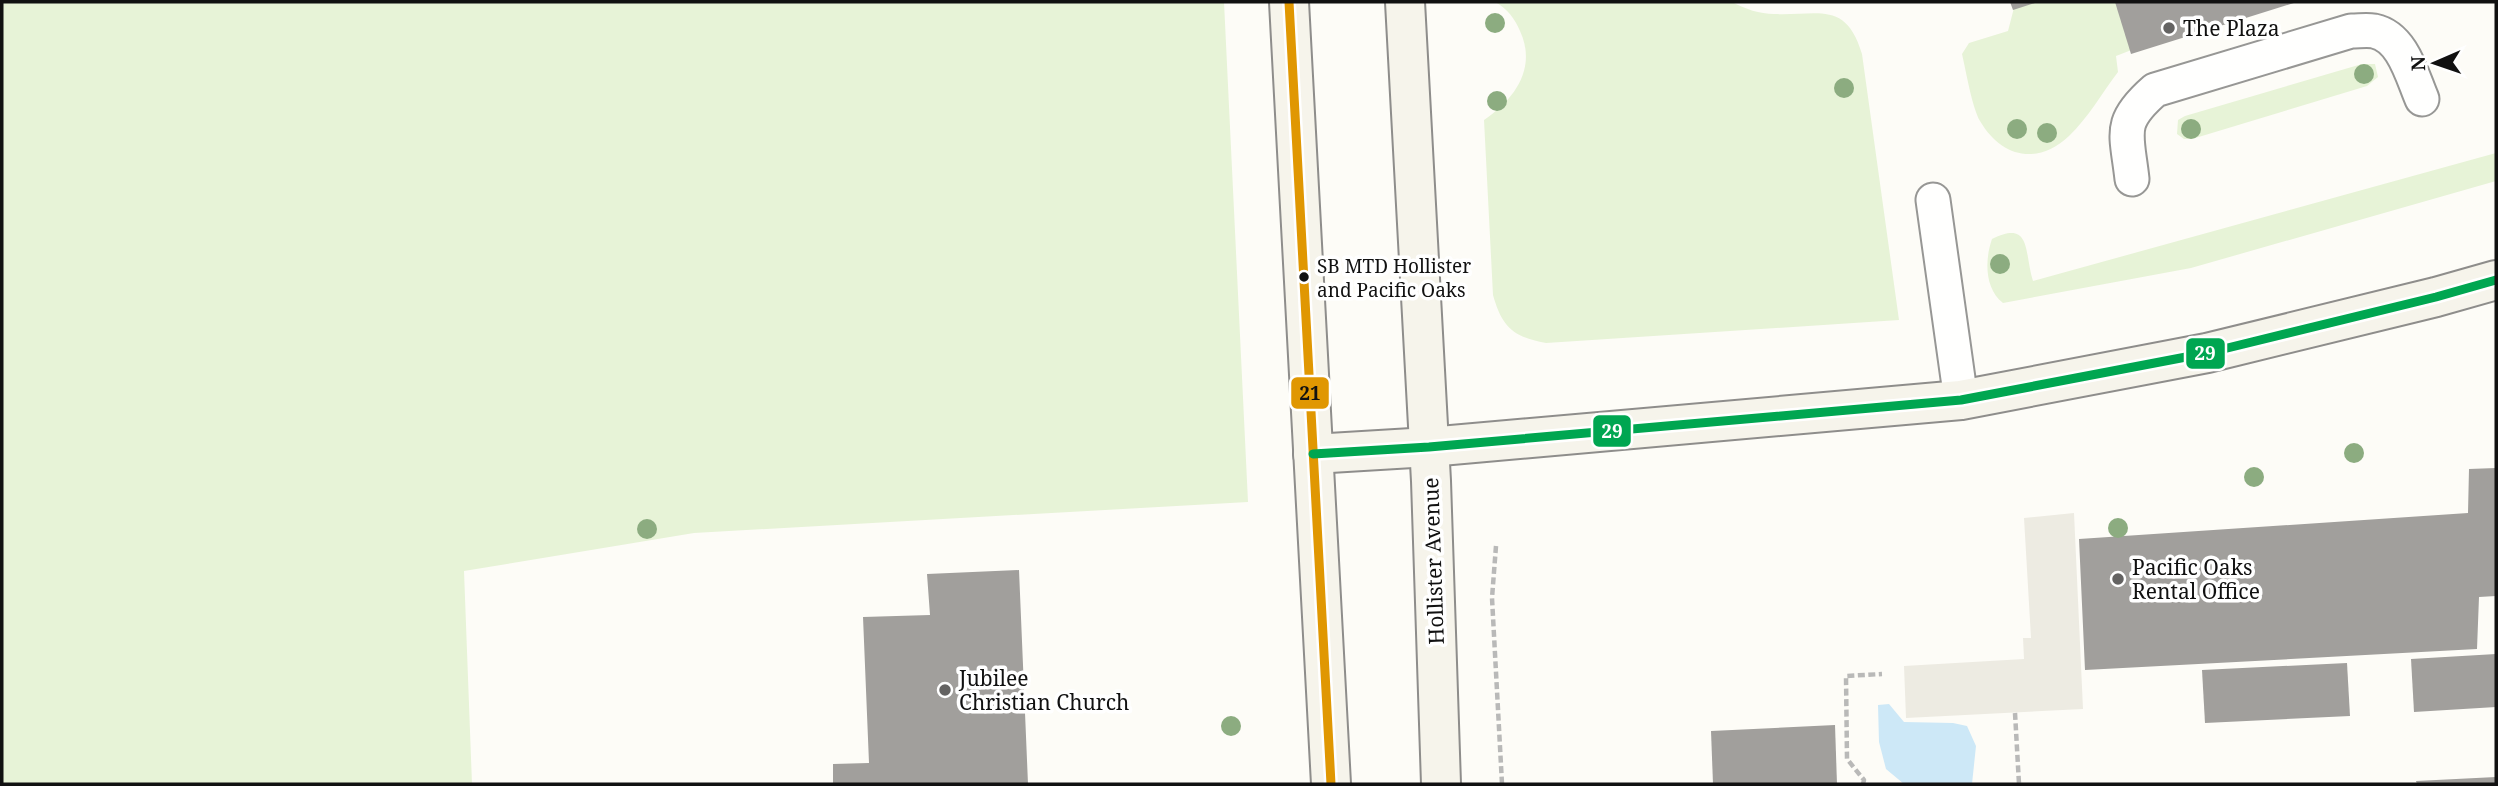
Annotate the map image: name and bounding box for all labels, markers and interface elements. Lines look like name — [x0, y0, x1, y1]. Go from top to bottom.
place label: The Plaza — [2183, 14, 2279, 42]
marker: The Plaza — [2161, 20, 2177, 36]
north arrow — [2400, 28, 2470, 98]
text: N — [2405, 56, 2431, 72]
place label: SB MTD Hollister and Pacific Oaks — [1317, 253, 1471, 303]
marker: SB MTD Hollister and Pacific Oaks — [1297, 270, 1311, 284]
line badge: 29 — [2185, 337, 2226, 370]
text: 29 — [2194, 340, 2216, 366]
line badge: 21 — [1290, 376, 1330, 410]
text: 21 — [1299, 380, 1321, 406]
line badge: 29 — [1592, 414, 1632, 448]
text: 29 — [1601, 418, 1623, 444]
street label: Hollister Avenue — [1416, 477, 1450, 645]
place label: Pacific Oaks Rental Office — [2132, 553, 2260, 605]
marker: Pacific Oaks Rental Office — [2110, 571, 2126, 587]
place label: Jubilee Christian Church — [958, 664, 1129, 716]
marker: Jubilee Christian Church — [937, 682, 953, 698]

